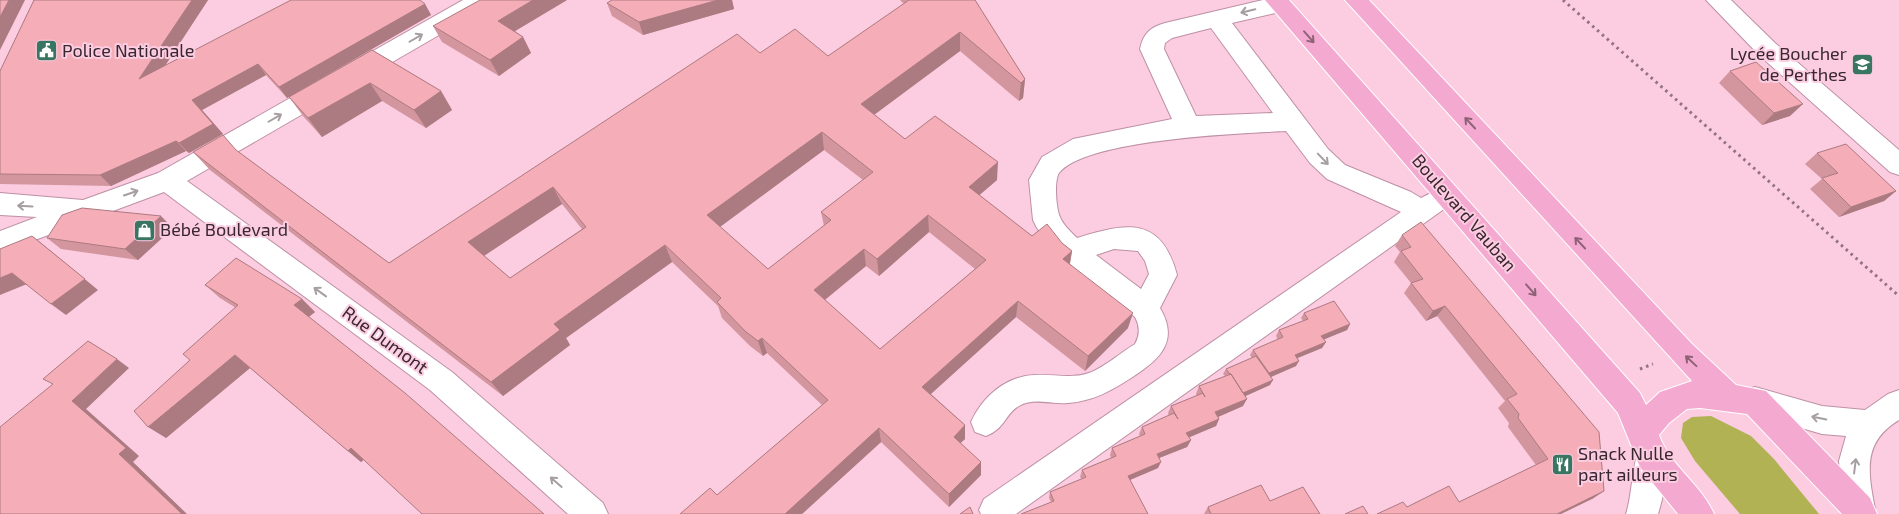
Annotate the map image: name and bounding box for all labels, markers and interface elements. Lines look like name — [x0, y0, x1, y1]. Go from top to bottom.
one-way arrow — [1240, 7, 1256, 16]
one-way arrow — [1303, 30, 1314, 43]
one-way arrow — [409, 32, 423, 42]
public building icon: Police Nationale — [34, 39, 58, 63]
place label: Police Nationale — [62, 39, 194, 61]
place label: Lycée Boucher de Perthes — [1730, 42, 1847, 85]
school or university icon: Lycée Boucher de Perthes — [1851, 52, 1875, 76]
one-way arrow — [268, 113, 282, 123]
one-way arrow — [1464, 117, 1476, 130]
street label: Boulevard Vauban — [1408, 149, 1522, 275]
one-way arrow — [1317, 153, 1329, 166]
one-way arrow — [123, 188, 139, 197]
one-way arrow — [18, 201, 34, 210]
shop icon: Bébé Boulevard — [132, 218, 156, 242]
place label: Bébé Boulevard — [160, 218, 288, 240]
one-way arrow — [1574, 236, 1586, 249]
one-way arrow — [1525, 284, 1537, 297]
one-way arrow — [314, 287, 327, 298]
street label: Rue Dumont — [338, 301, 433, 378]
one-way arrow — [1684, 356, 1697, 367]
one-way arrow — [1812, 413, 1828, 423]
place label: Snack Nulle part ailleurs — [1578, 442, 1678, 485]
restaurant icon: Snack Nulle part ailleurs — [1550, 452, 1574, 476]
one-way arrow — [1850, 458, 1860, 474]
one-way arrow — [549, 476, 562, 488]

